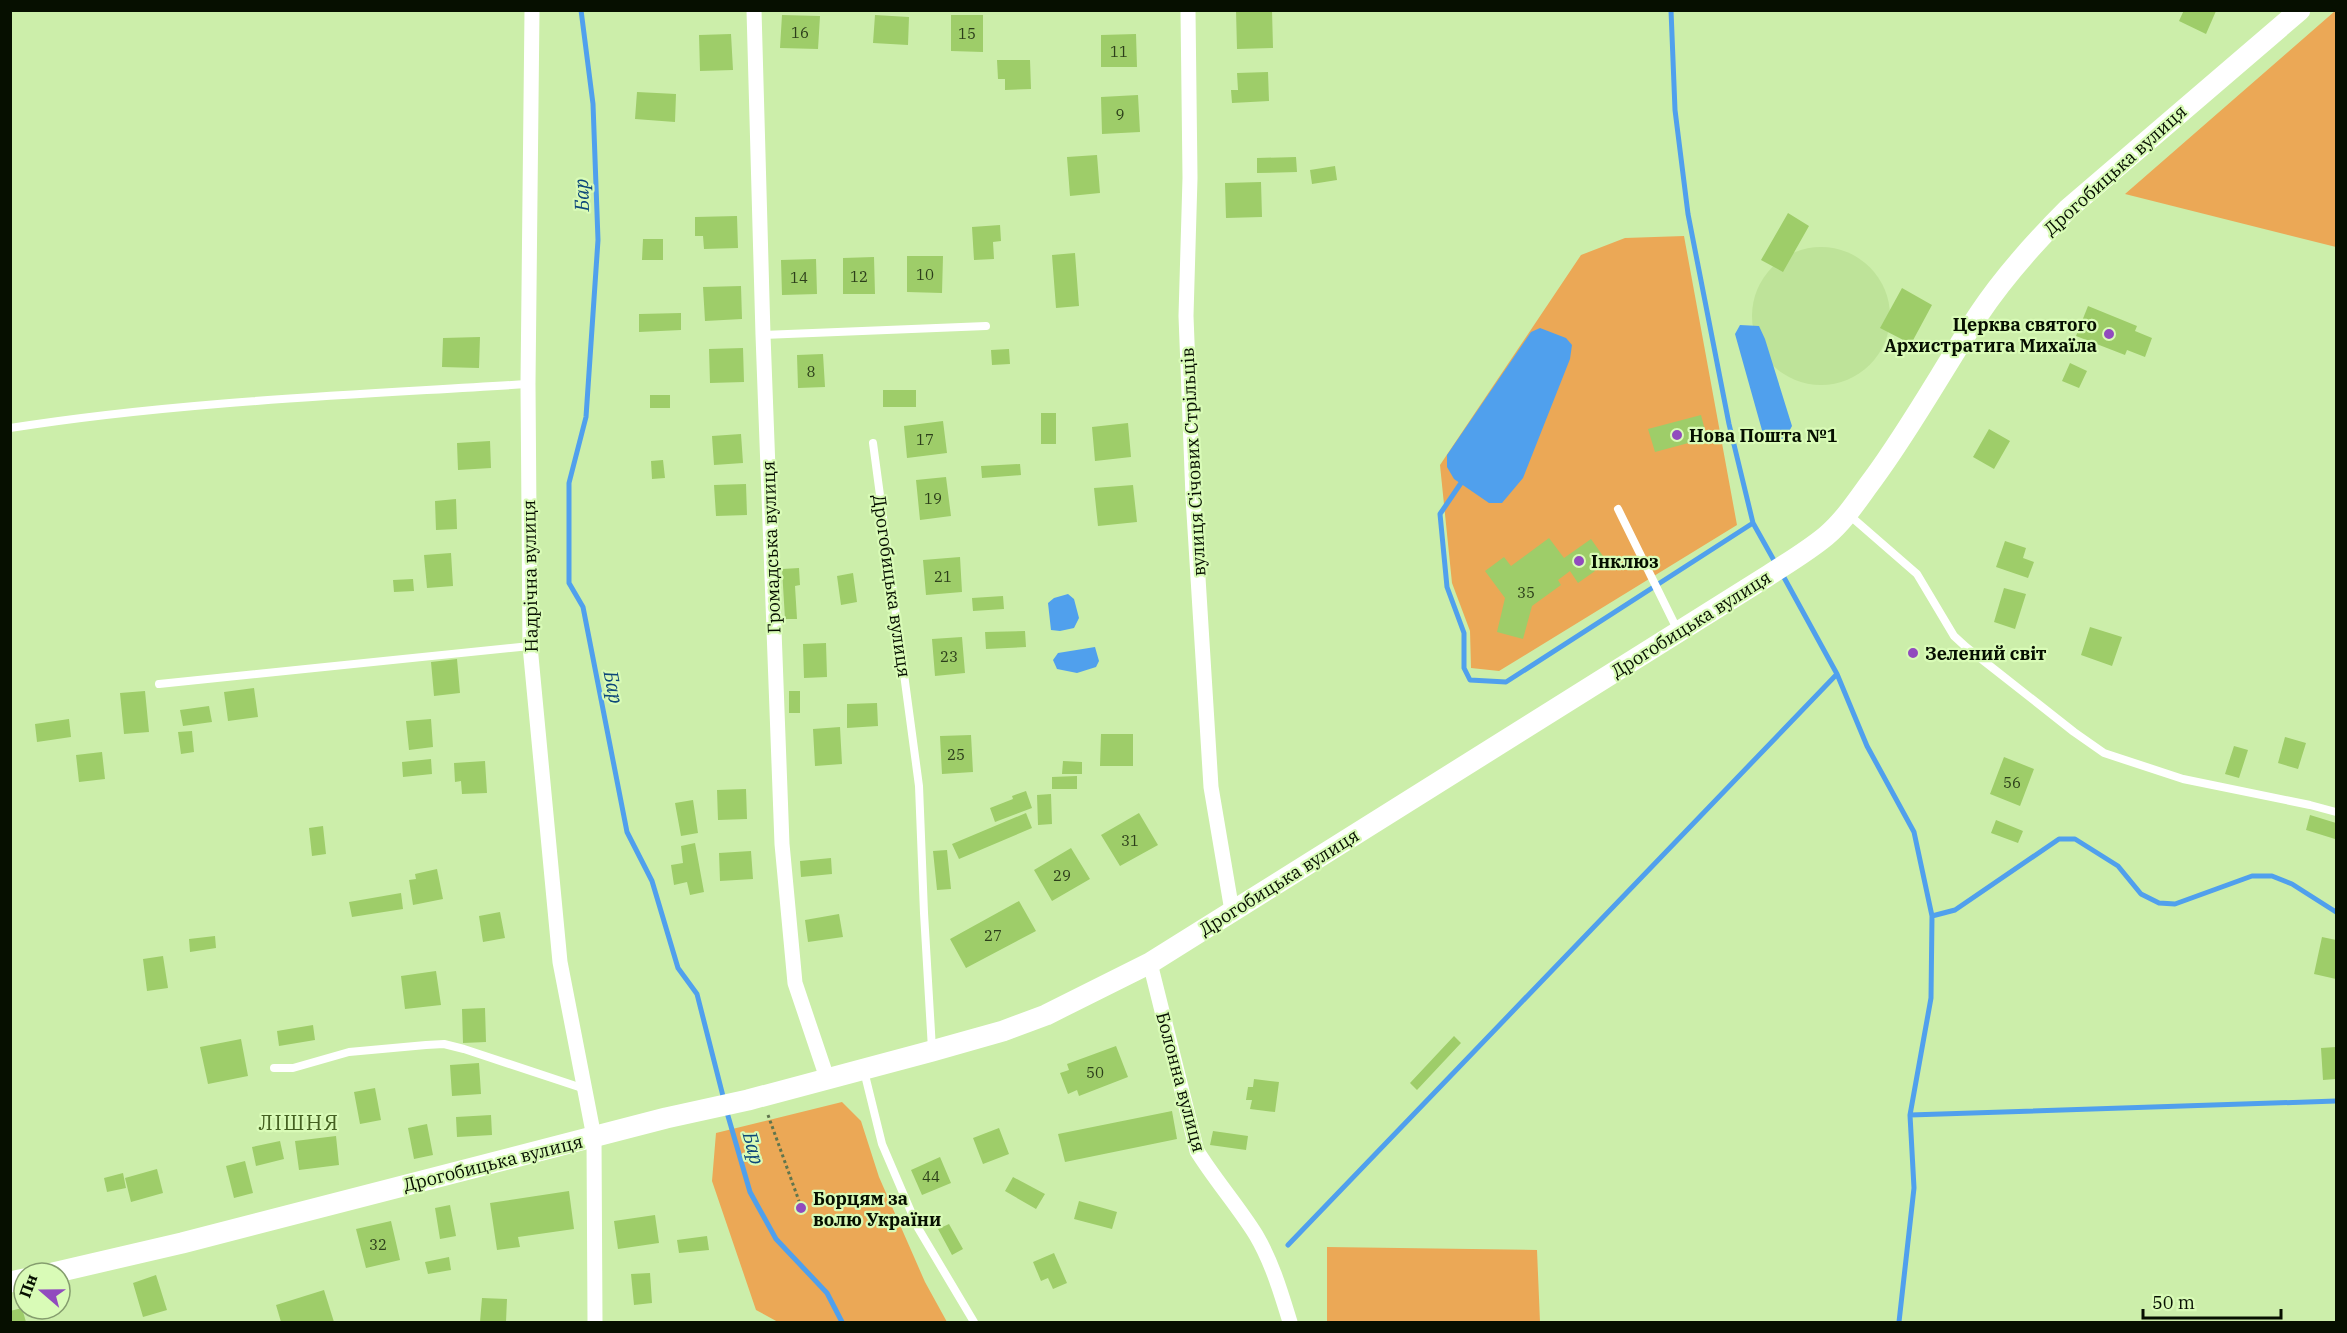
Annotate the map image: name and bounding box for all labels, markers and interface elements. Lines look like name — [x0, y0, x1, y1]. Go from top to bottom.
house number: 16 — [791, 23, 809, 42]
house number: 15 — [958, 24, 976, 43]
house number: 11 — [1110, 42, 1128, 61]
street label: Дрогобицька вулиця — [2039, 100, 2191, 240]
house number: 9 — [1115, 105, 1125, 124]
water label: Бар — [567, 178, 595, 213]
house number: 10 — [916, 265, 934, 284]
house number: 12 — [850, 267, 868, 286]
house number: 14 — [790, 268, 808, 287]
place label: Церква святого Архистратига Михаїла — [1884, 313, 2097, 357]
marker: Церква святого Архистратига Михаїла — [2102, 327, 2116, 341]
street label: вулиця Січових Стрільців — [1176, 347, 1210, 577]
house number: 8 — [806, 362, 816, 381]
place label: Нова Пошта №1 — [1689, 424, 1838, 447]
marker: Нова Пошта №1 — [1670, 428, 1684, 442]
house number: 17 — [916, 430, 934, 449]
street label: Громадська вулиця — [756, 460, 786, 634]
house number: 19 — [924, 489, 942, 508]
street label: Дрогобицька вулиця — [868, 493, 916, 679]
street label: Надрічна вулиця — [517, 499, 543, 653]
place label: Інклюз — [1591, 550, 1659, 573]
marker: Інклюз — [1572, 554, 1586, 568]
street label: Дрогобицька вулиця — [1607, 565, 1775, 683]
house number: 21 — [934, 567, 952, 586]
house number: 35 — [1517, 583, 1535, 602]
place label: Зелений світ — [1925, 642, 2047, 665]
marker: Зелений світ — [1906, 646, 1920, 660]
house number: 23 — [940, 647, 958, 666]
water label: Бар — [597, 667, 630, 706]
house number: 25 — [947, 745, 965, 764]
house number: 56 — [2003, 773, 2021, 792]
street label: Дрогобицька вулиця — [1195, 823, 1363, 941]
house number: 31 — [1121, 831, 1139, 850]
house number: 29 — [1053, 866, 1071, 885]
house number: 27 — [984, 926, 1002, 945]
street label: Болонна вулиця — [1151, 1009, 1211, 1155]
house number: 50 — [1086, 1063, 1104, 1082]
district label: ЛІШНЯ — [259, 1108, 339, 1136]
water label: Бар — [736, 1128, 771, 1167]
street label: Дрогобицька вулиця — [401, 1130, 585, 1196]
house number: 44 — [922, 1167, 940, 1186]
place label: Борцям за волю України — [813, 1187, 941, 1231]
marker: Борцям за волю України — [794, 1201, 808, 1215]
house number: 32 — [369, 1235, 387, 1254]
north arrow — [12, 1261, 72, 1321]
text: Пн — [14, 1271, 41, 1300]
scale bar — [2143, 1282, 2281, 1320]
text: 50 m — [2152, 1291, 2195, 1314]

